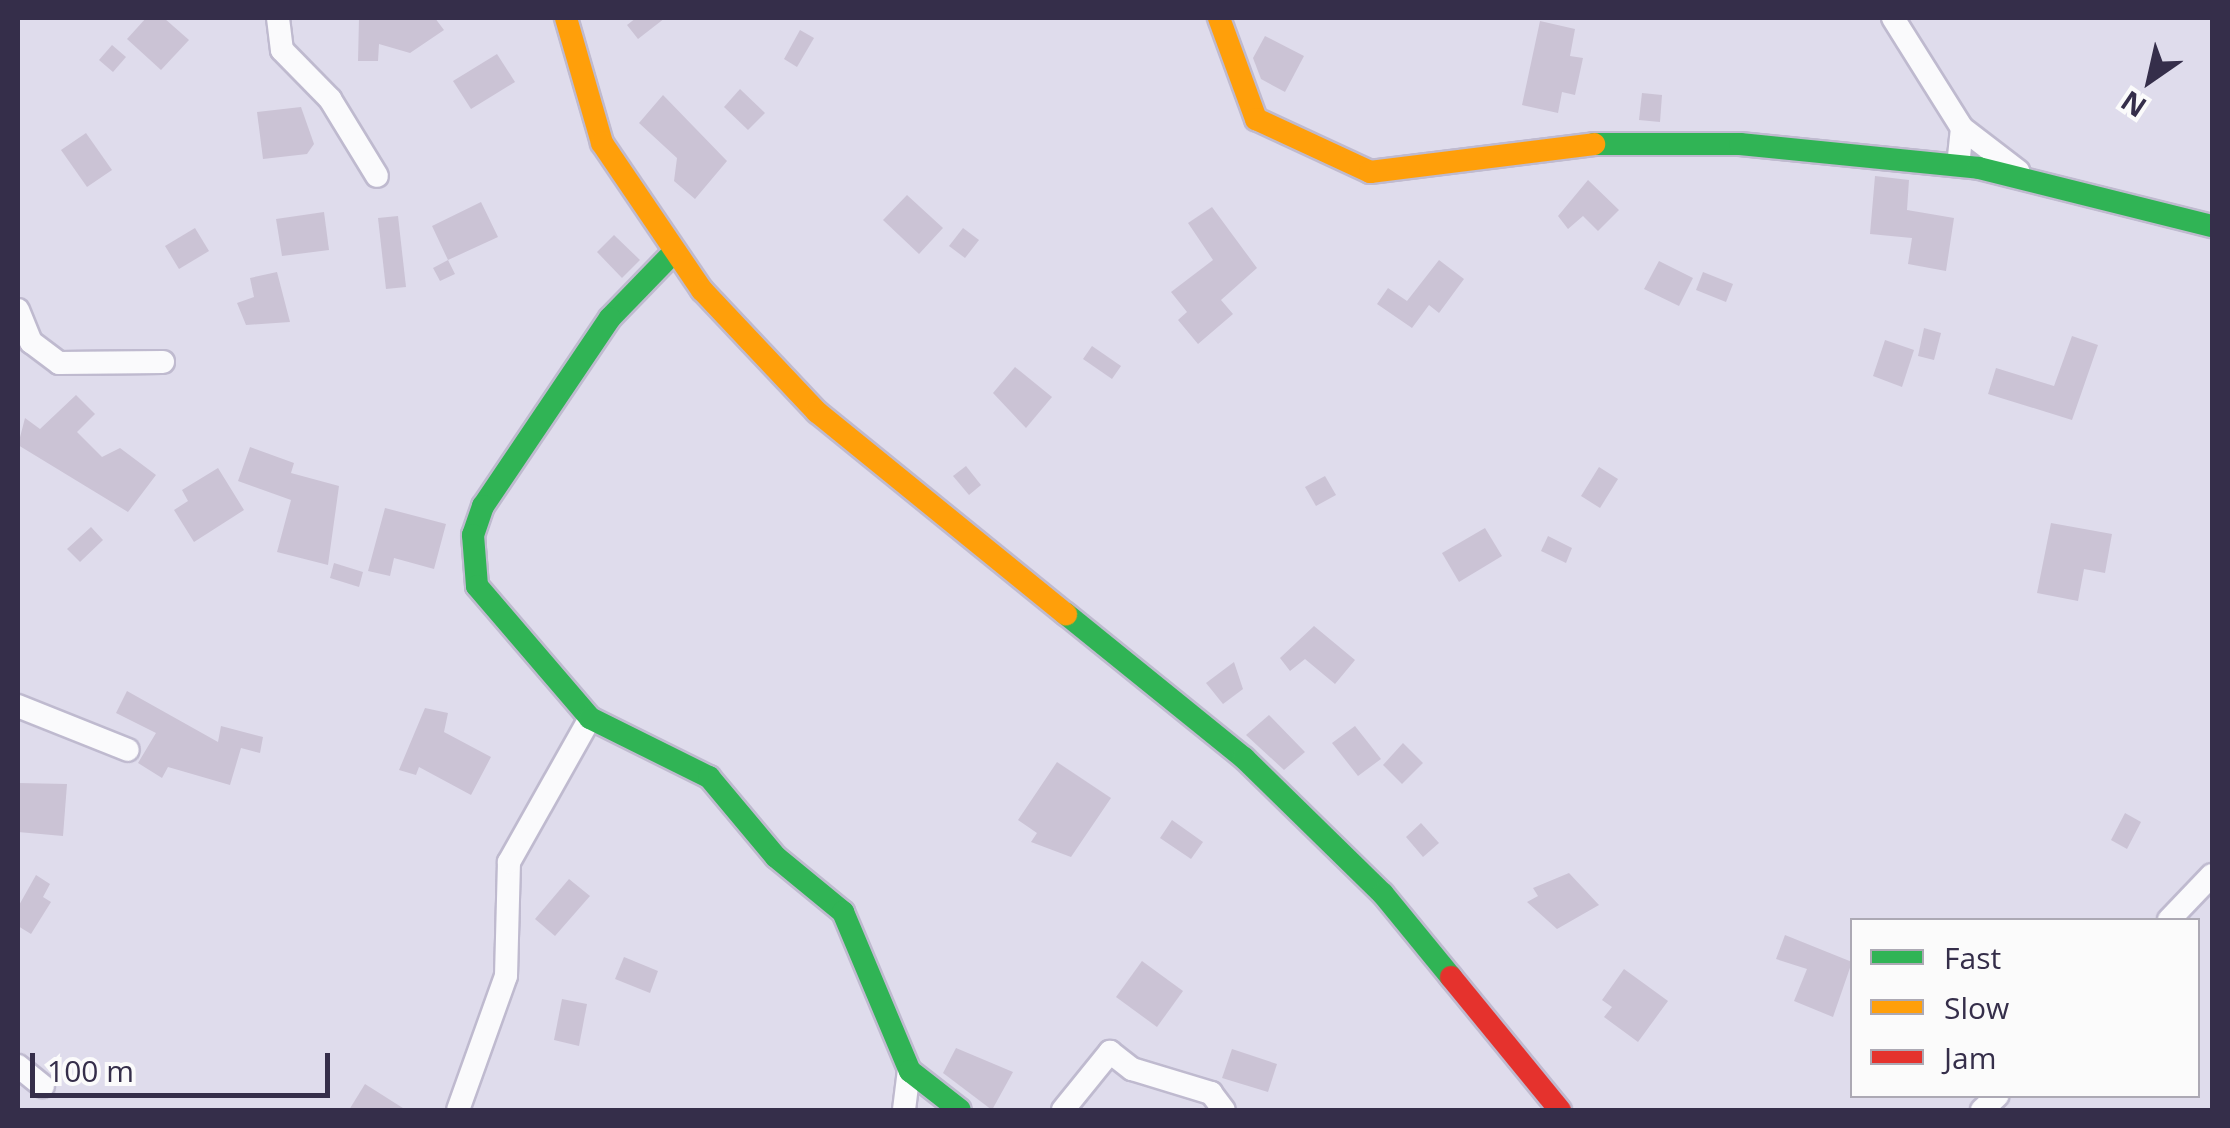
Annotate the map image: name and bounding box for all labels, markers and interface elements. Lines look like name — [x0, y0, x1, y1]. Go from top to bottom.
north arrow — [2100, 30, 2200, 130]
text: N — [2113, 83, 2153, 127]
legend — [1850, 918, 2200, 1098]
text: Fast — [1944, 937, 2001, 978]
text: Slow — [1944, 987, 2009, 1028]
scale bar — [35, 1033, 335, 1095]
text: Jam — [1944, 1037, 1997, 1078]
text: 100 m — [47, 1050, 134, 1091]

